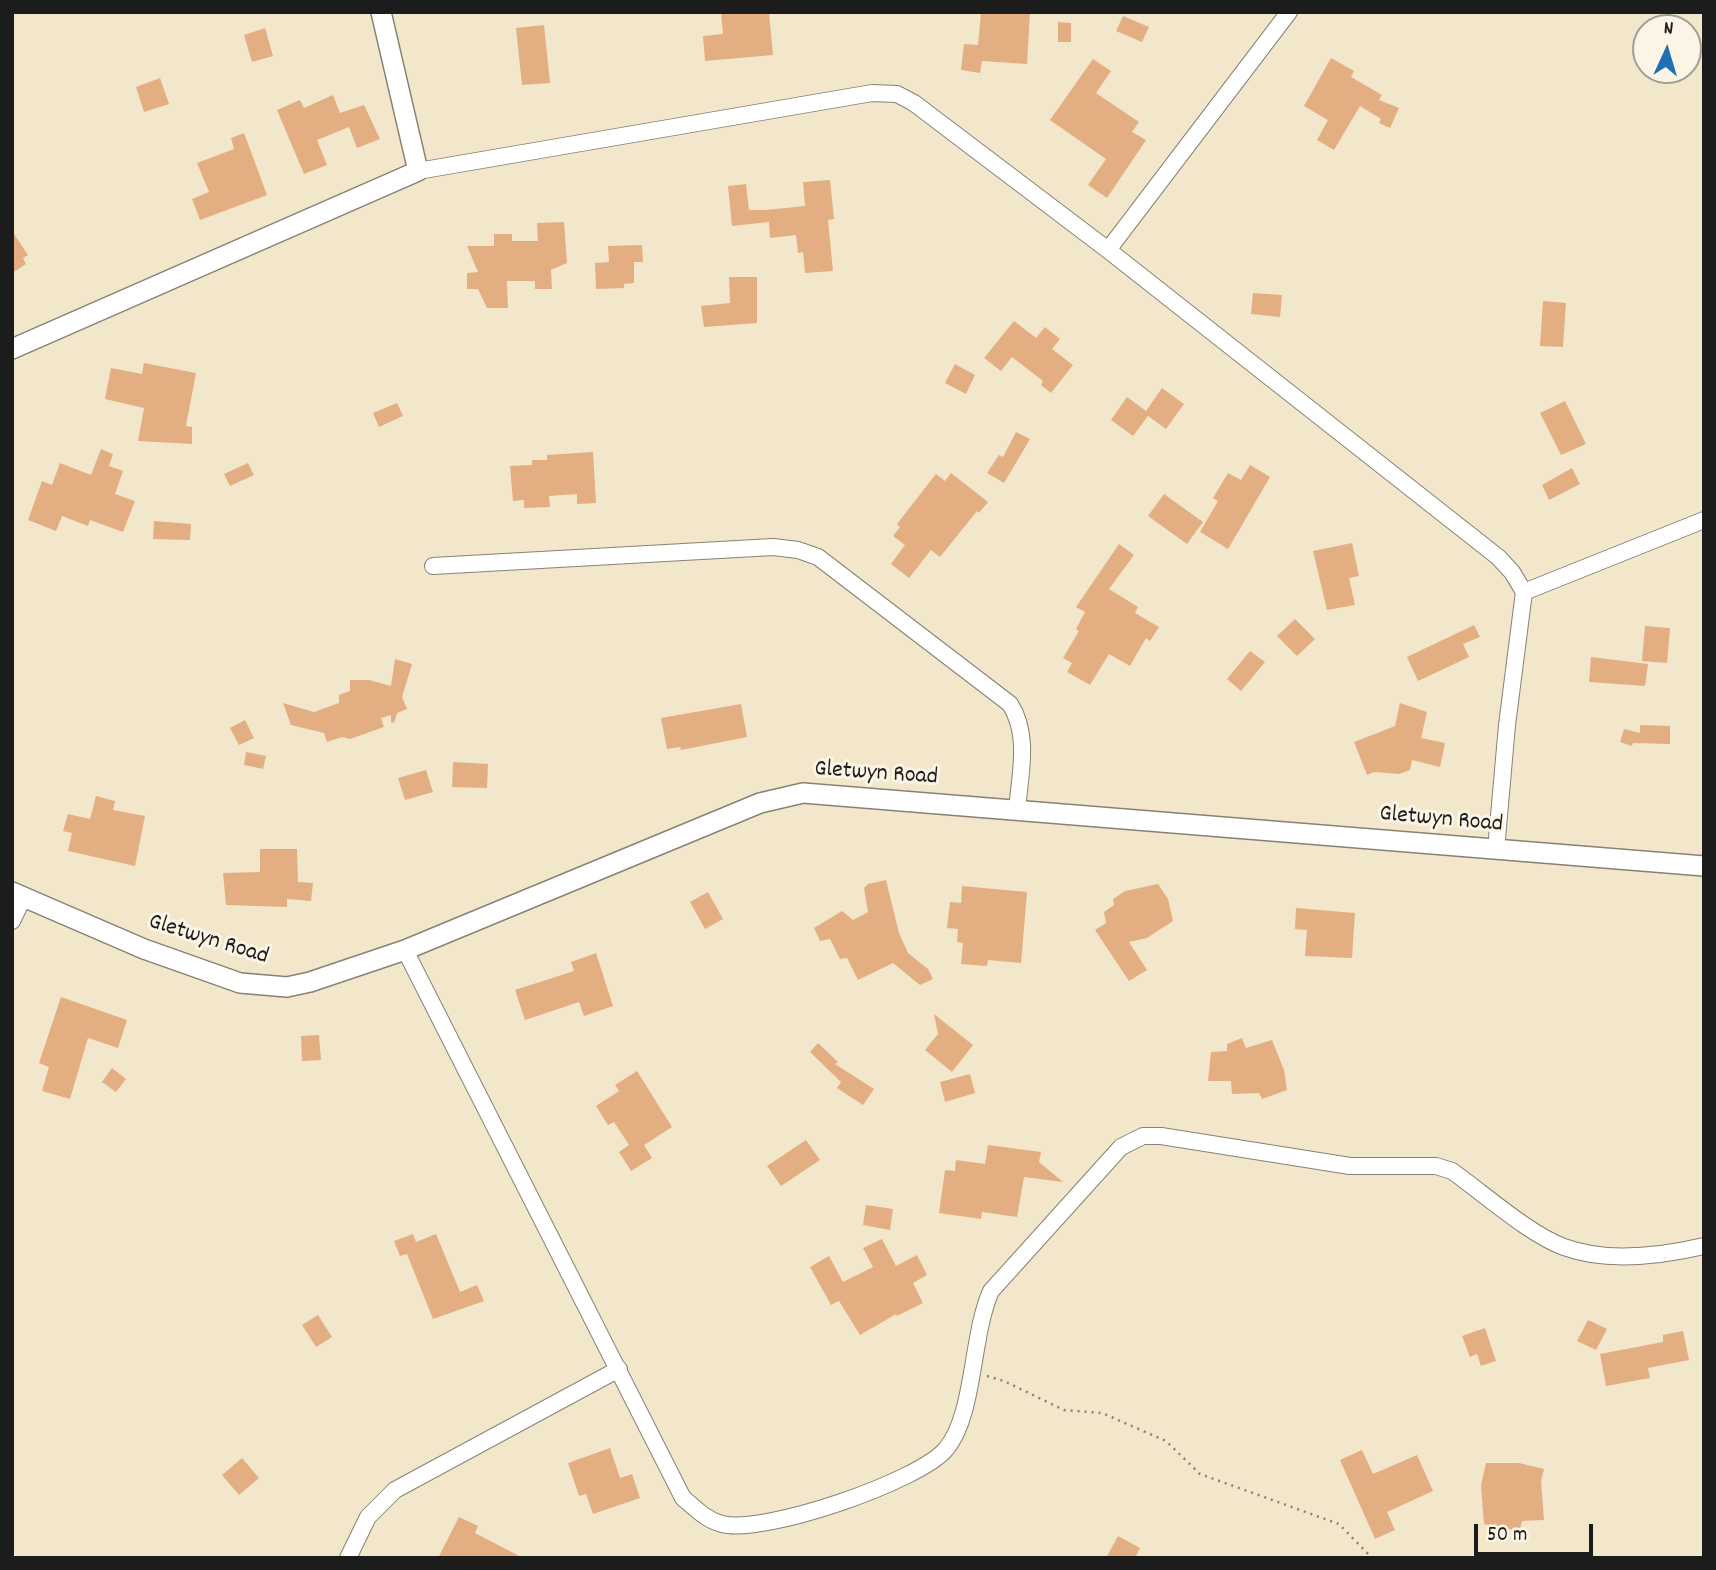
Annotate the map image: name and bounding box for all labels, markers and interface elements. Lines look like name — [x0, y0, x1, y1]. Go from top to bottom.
north arrow — [1632, 14, 1702, 84]
text: N — [1663, 16, 1674, 43]
street label: Gletwyn Road — [813, 756, 939, 794]
street label: Gletwyn Road — [1378, 801, 1504, 841]
street label: Gletwyn Road — [145, 909, 271, 973]
scale bar — [1478, 1510, 1597, 1554]
text: 50 m — [1487, 1521, 1527, 1551]

